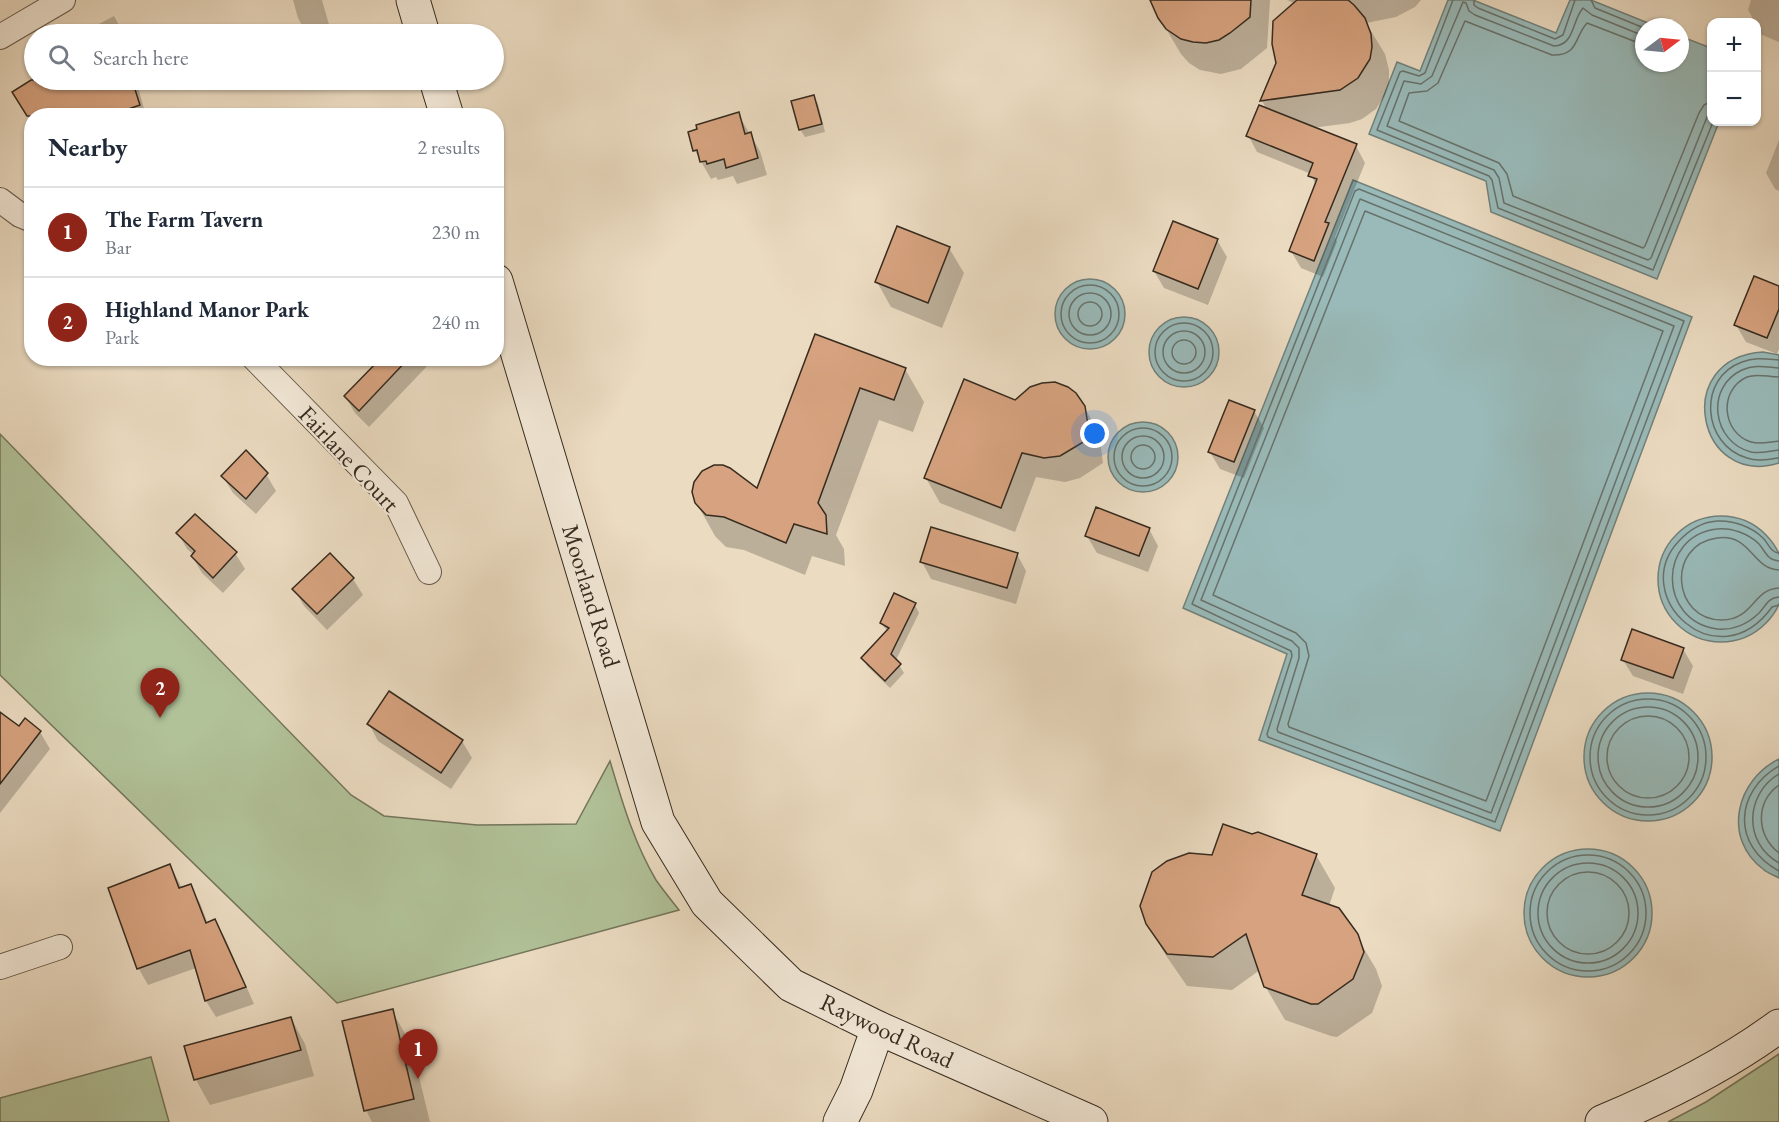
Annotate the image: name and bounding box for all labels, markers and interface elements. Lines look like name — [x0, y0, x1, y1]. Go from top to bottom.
north arrow — [1635, 18, 1689, 72]
map controls — [1707, 18, 1761, 126]
button: + — [1707, 18, 1761, 72]
search box — [24, 24, 504, 90]
icon: search — [45, 41, 78, 74]
text: Search here — [93, 43, 188, 72]
button: − — [1707, 72, 1761, 126]
text: Nearby — [48, 130, 128, 164]
text: 2 results — [417, 134, 480, 160]
text: The Farm Tavern — [105, 205, 263, 234]
text: 1 — [62, 219, 73, 245]
text: 230 m — [432, 219, 480, 245]
text: Bar — [105, 234, 131, 260]
text: Highland Manor Park — [105, 295, 309, 324]
text: 2 — [62, 309, 73, 335]
text: 240 m — [432, 309, 480, 335]
text: Park — [105, 324, 139, 350]
street label: Fairlane Court — [292, 399, 407, 519]
your location — [1080, 419, 1109, 448]
street label: Moorland Road — [555, 521, 628, 672]
pin: 2 — [140, 668, 180, 718]
street label: Raywood Road — [816, 986, 960, 1075]
pin: 1 — [398, 1030, 438, 1079]

